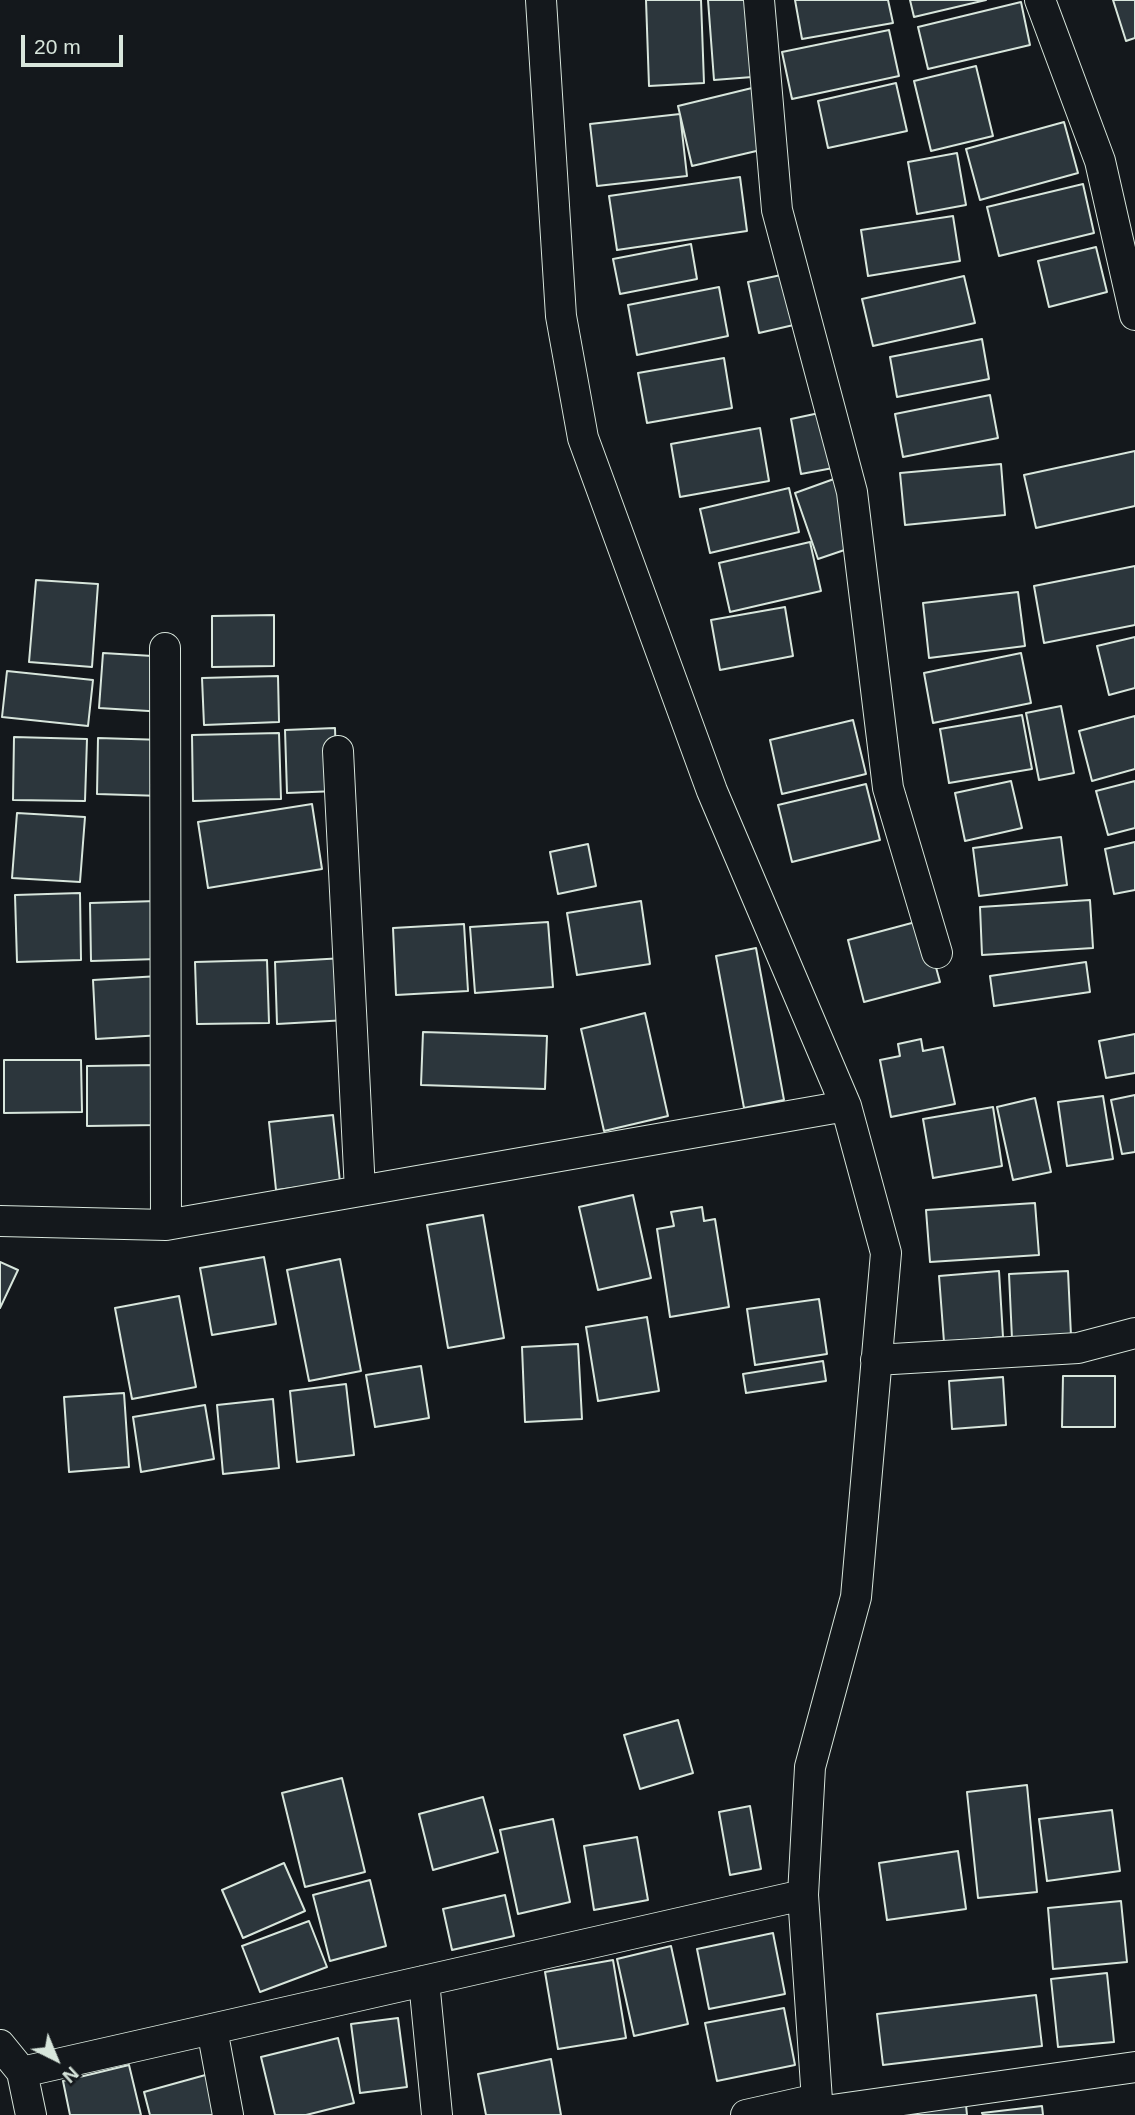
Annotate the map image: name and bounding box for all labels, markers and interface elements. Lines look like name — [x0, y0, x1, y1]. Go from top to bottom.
scale bar — [24, 21, 126, 65]
text: 20 m — [34, 35, 81, 58]
north arrow — [21, 2024, 91, 2094]
text: N — [58, 2062, 83, 2087]

